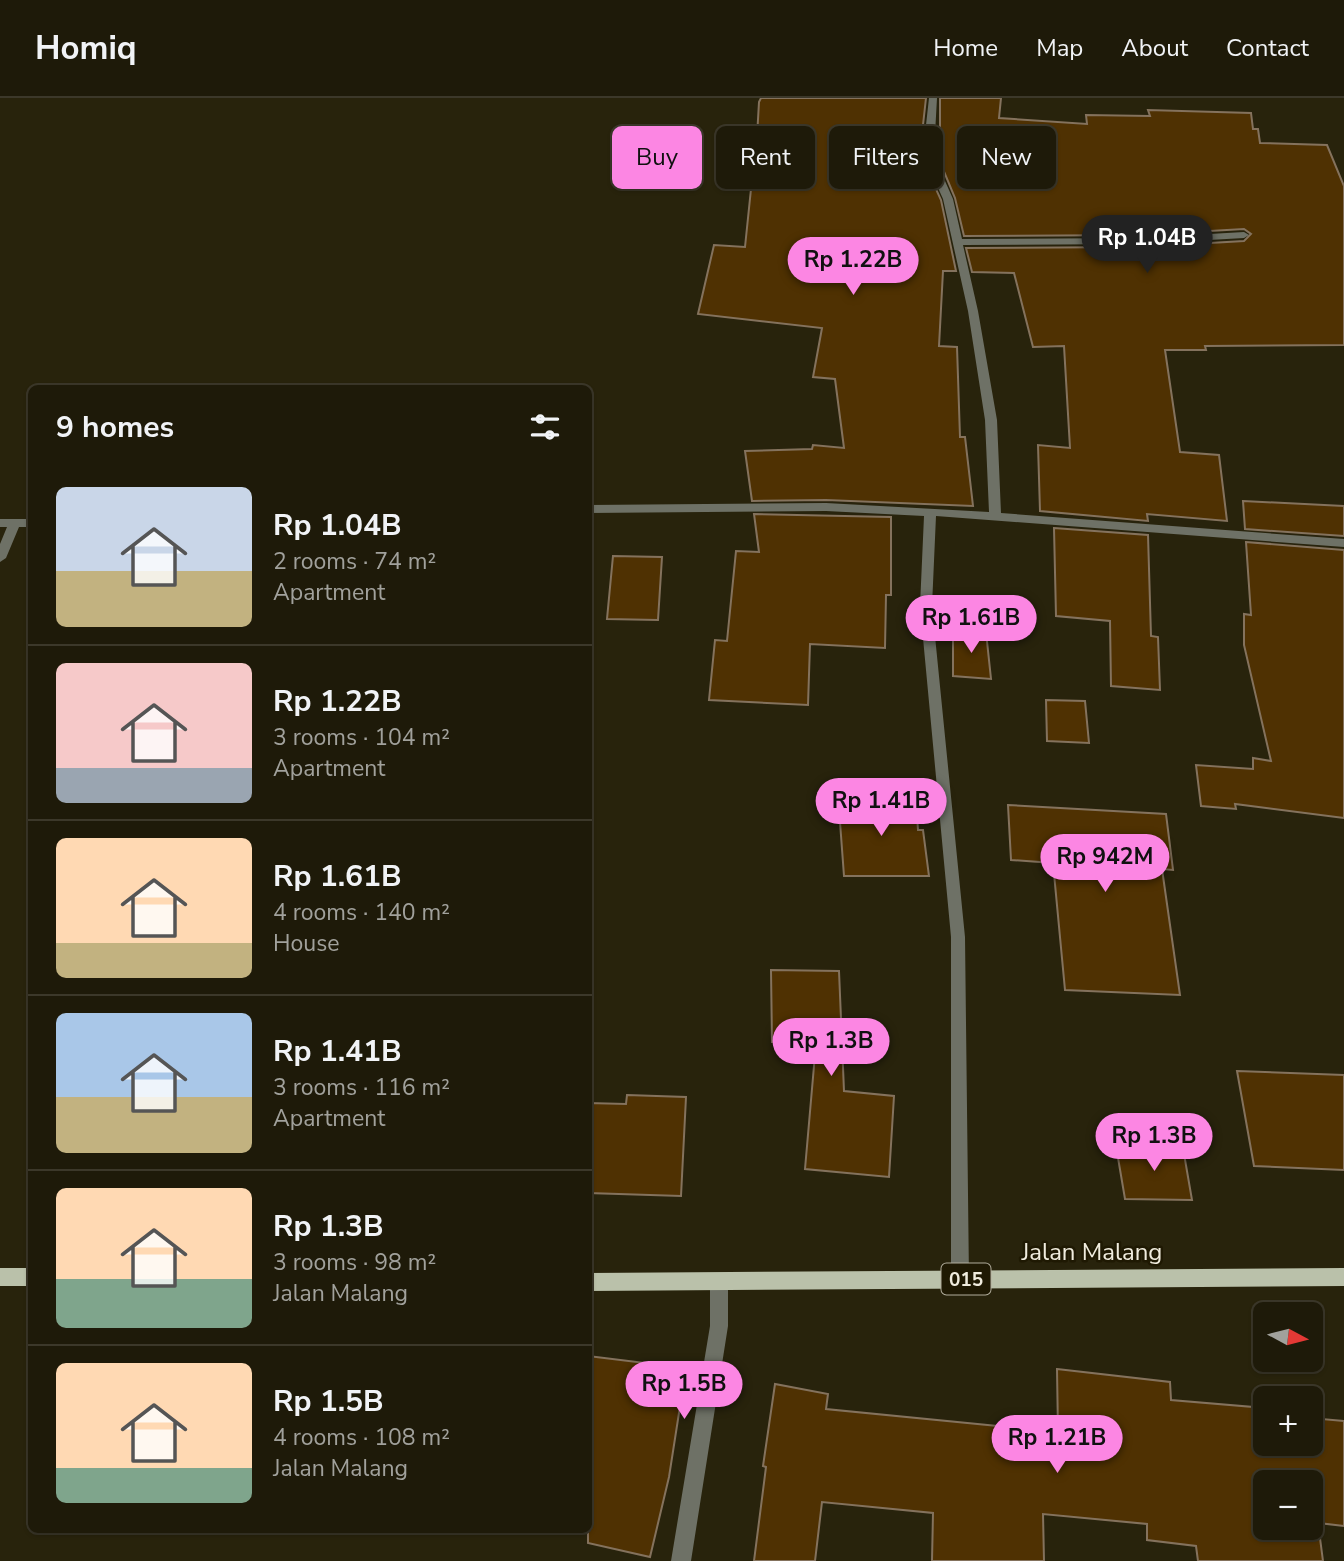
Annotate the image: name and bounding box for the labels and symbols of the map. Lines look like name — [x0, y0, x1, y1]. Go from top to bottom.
pin: Rp 1.04B — [1075, 216, 1219, 275]
pin: Rp 1.22B — [781, 238, 925, 297]
pin: Rp 1.61B — [899, 596, 1043, 655]
pin: Rp 1.41B — [809, 778, 953, 838]
pin: Rp 942M — [1040, 834, 1170, 894]
pin: Rp 1.3B — [766, 1018, 896, 1078]
pin: Rp 1.3B — [1089, 1114, 1219, 1173]
street label: Jalan Malang — [1021, 1236, 1162, 1268]
road number: 015 — [942, 1264, 990, 1294]
north arrow — [1253, 1302, 1323, 1372]
pin: Rp 1.5B — [619, 1362, 749, 1421]
pin: Rp 1.21B — [985, 1416, 1129, 1475]

